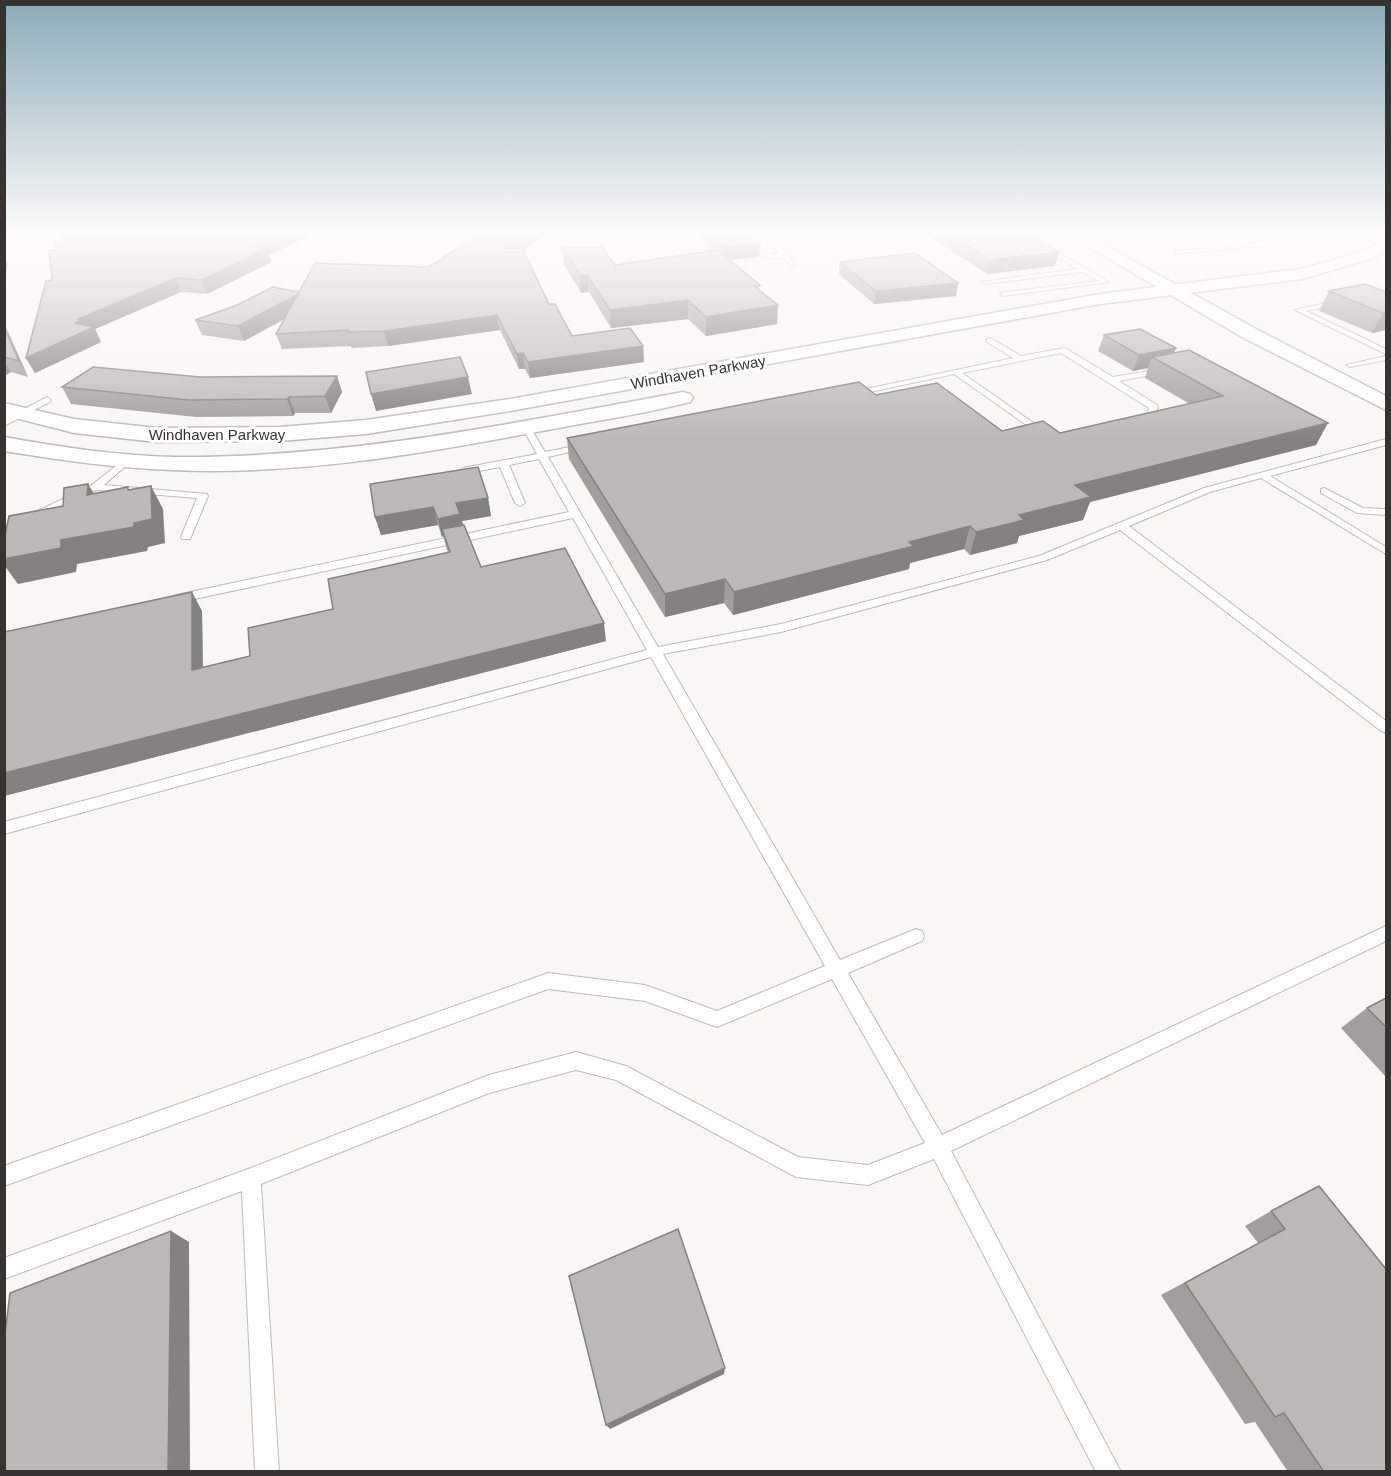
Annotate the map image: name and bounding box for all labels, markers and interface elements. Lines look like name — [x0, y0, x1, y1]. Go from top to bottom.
street label: Windhaven Parkway — [629, 352, 767, 392]
street label: Windhaven Parkway — [149, 426, 286, 443]

